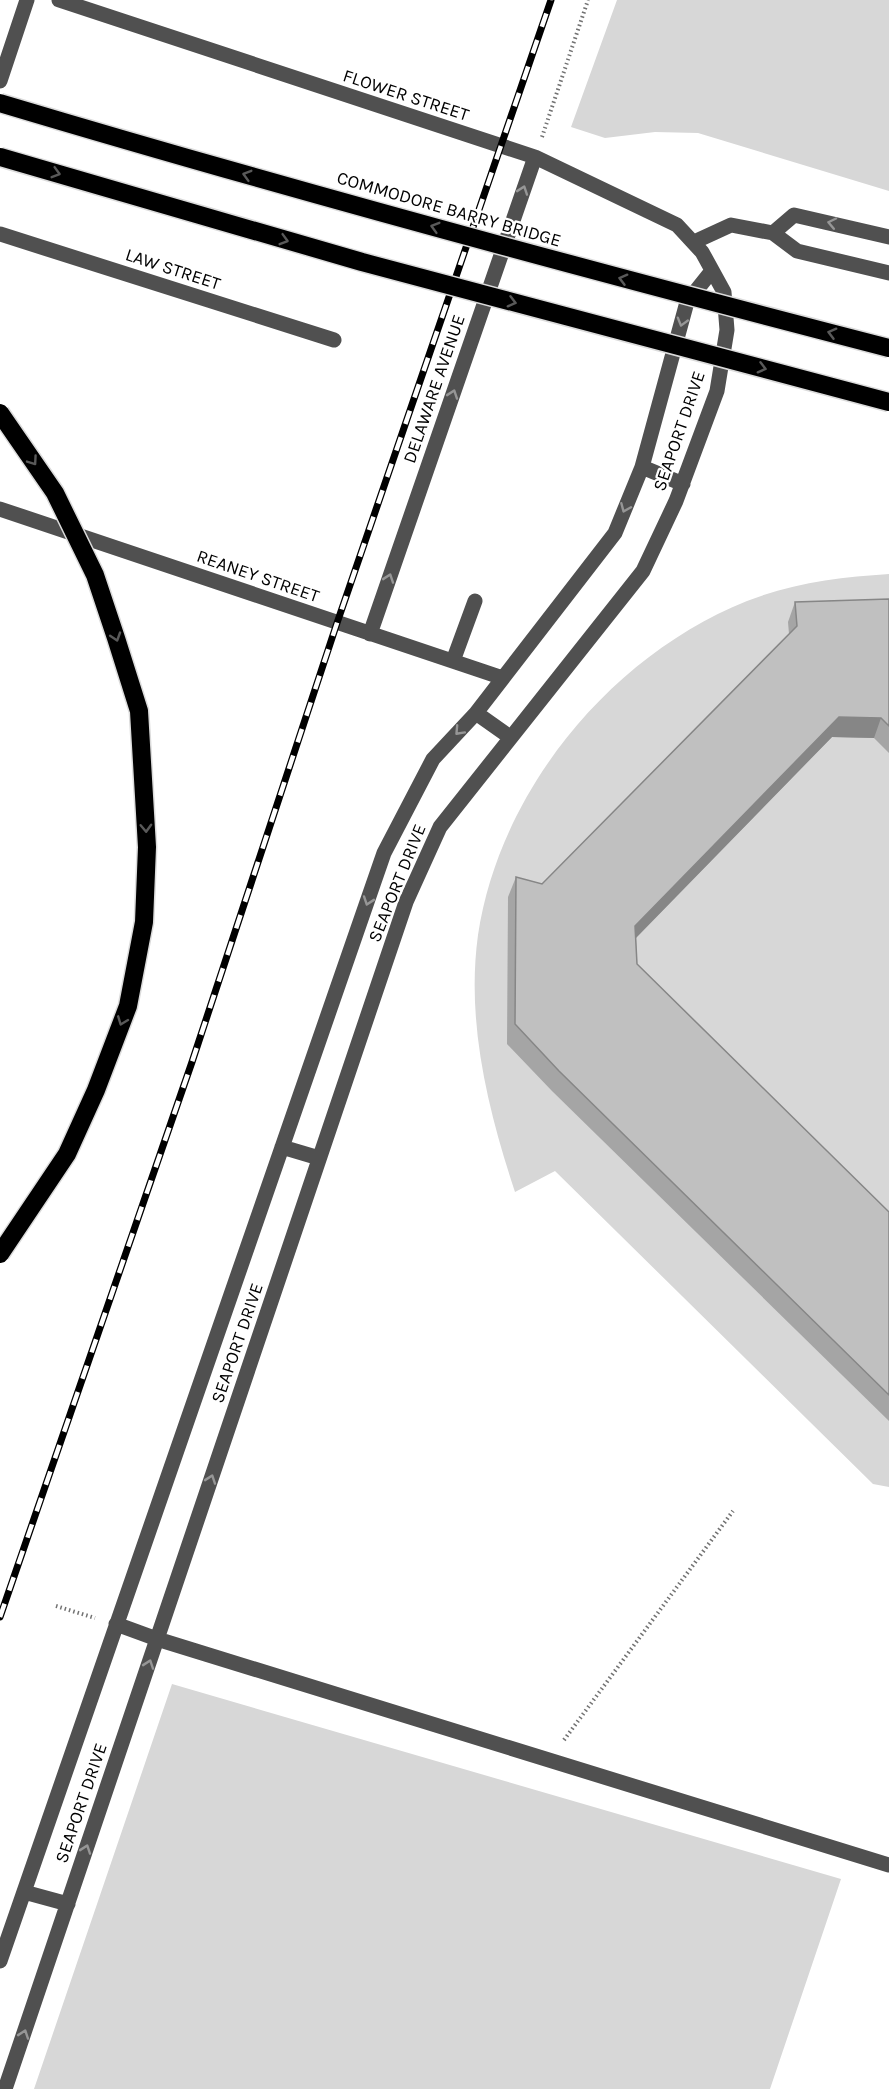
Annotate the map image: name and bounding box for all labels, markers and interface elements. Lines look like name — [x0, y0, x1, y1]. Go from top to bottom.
street label: FLOWER STREET — [340, 64, 472, 126]
one-way arrow — [50, 166, 61, 178]
street label: COMMODORE BARRY BRIDGE — [334, 166, 564, 252]
one-way arrow — [242, 170, 253, 182]
one-way arrow — [516, 185, 529, 196]
one-way arrow — [827, 218, 837, 231]
one-way arrow — [430, 222, 440, 235]
one-way arrow — [278, 233, 289, 245]
street label: LAW STREET — [123, 243, 223, 295]
one-way arrow — [618, 274, 629, 286]
one-way arrow — [506, 295, 517, 307]
street label: DELAWARE AVENUE — [398, 312, 470, 466]
one-way arrow — [677, 316, 689, 327]
one-way arrow — [828, 328, 838, 340]
one-way arrow — [756, 361, 767, 373]
street label: SEAPORT DRIVE — [648, 368, 710, 494]
one-way arrow — [445, 389, 458, 400]
one-way arrow — [26, 455, 37, 466]
one-way arrow — [620, 502, 632, 513]
street label: REANEY STREET — [194, 545, 322, 607]
one-way arrow — [382, 573, 395, 584]
one-way arrow — [109, 631, 121, 642]
one-way arrow — [455, 724, 466, 735]
street label: SEAPORT DRIVE — [363, 821, 431, 945]
one-way arrow — [139, 824, 152, 833]
one-way arrow — [362, 895, 375, 906]
one-way arrow — [117, 1015, 130, 1025]
street label: SEAPORT DRIVE — [206, 1280, 268, 1406]
one-way arrow — [204, 1474, 216, 1485]
one-way arrow — [141, 1659, 154, 1670]
street label: SEAPORT DRIVE — [50, 1740, 112, 1866]
one-way arrow — [79, 1844, 92, 1855]
one-way arrow — [17, 2029, 29, 2040]

